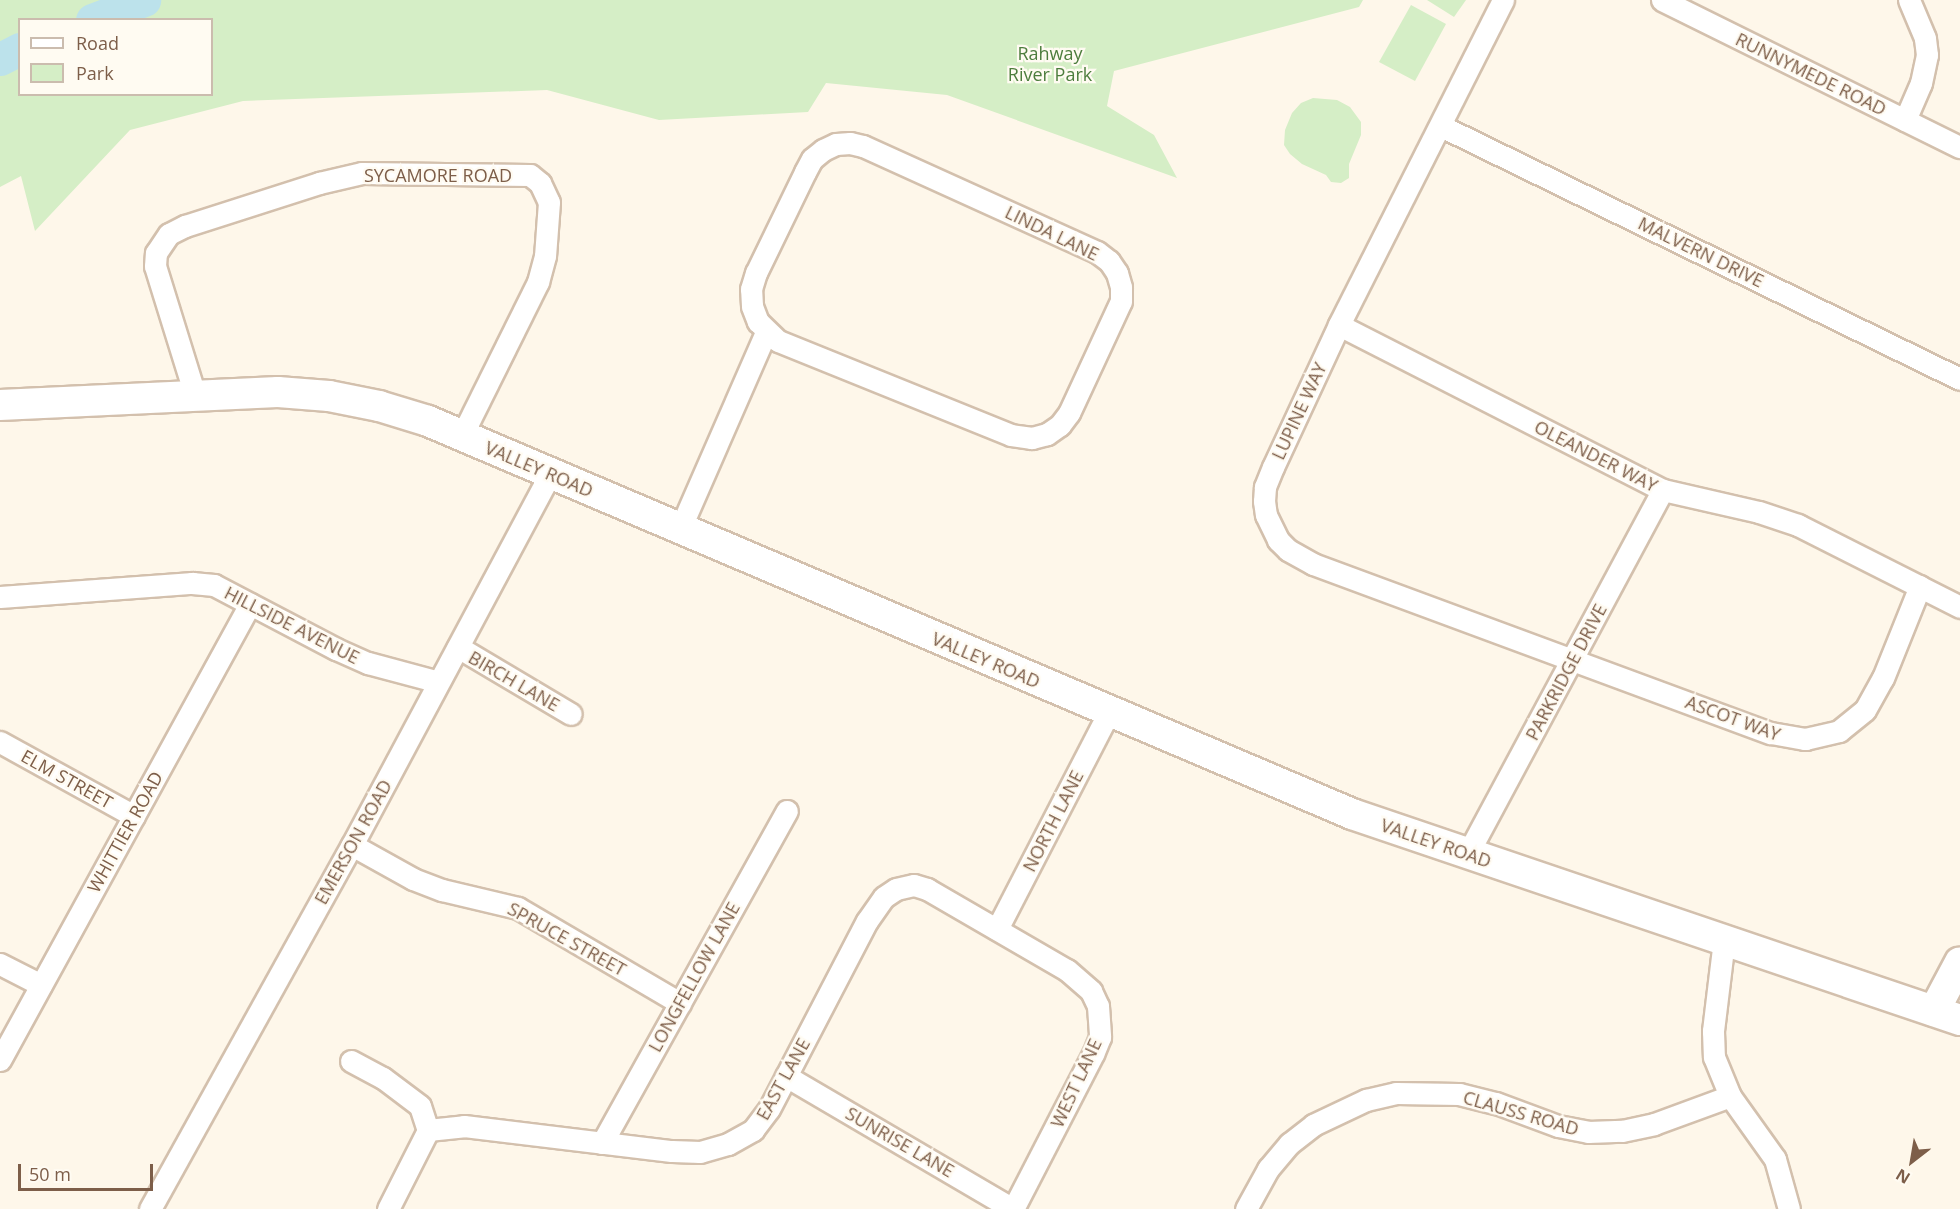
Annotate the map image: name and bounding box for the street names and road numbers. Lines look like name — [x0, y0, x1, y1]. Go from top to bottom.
street label: RUNNYMEDE ROAD — [1732, 28, 1890, 120]
street label: SYCAMORE ROAD — [364, 164, 512, 186]
street label: LINDA LANE — [1002, 201, 1102, 265]
street label: MALVERN DRIVE — [1635, 212, 1767, 292]
street label: LUPINE WAY — [1267, 359, 1331, 463]
street label: OLEANDER WAY — [1531, 416, 1661, 496]
street label: VALLEY ROAD — [482, 437, 596, 501]
street label: HILLSIDE AVENUE — [221, 582, 363, 668]
street label: PARKRIDGE DRIVE — [1521, 600, 1611, 744]
street label: VALLEY ROAD — [929, 628, 1043, 692]
street label: BIRCH LANE — [465, 646, 563, 716]
street label: ASCOT WAY — [1683, 691, 1783, 745]
street label: ELM STREET — [18, 745, 116, 813]
street label: NORTH LANE — [1018, 767, 1088, 875]
street label: WHITTIER ROAD — [83, 768, 167, 896]
street label: EMERSON ROAD — [310, 776, 396, 908]
street label: VALLEY ROAD — [1378, 814, 1494, 872]
street label: SPRUCE STREET — [504, 898, 630, 980]
street label: LONGFELLOW LANE — [644, 898, 744, 1056]
street label: EAST LANE — [752, 1034, 814, 1124]
street label: WEST LANE — [1046, 1035, 1106, 1131]
street label: CLAUSS ROAD — [1461, 1086, 1581, 1140]
street label: SUNRISE LANE — [842, 1102, 958, 1182]

